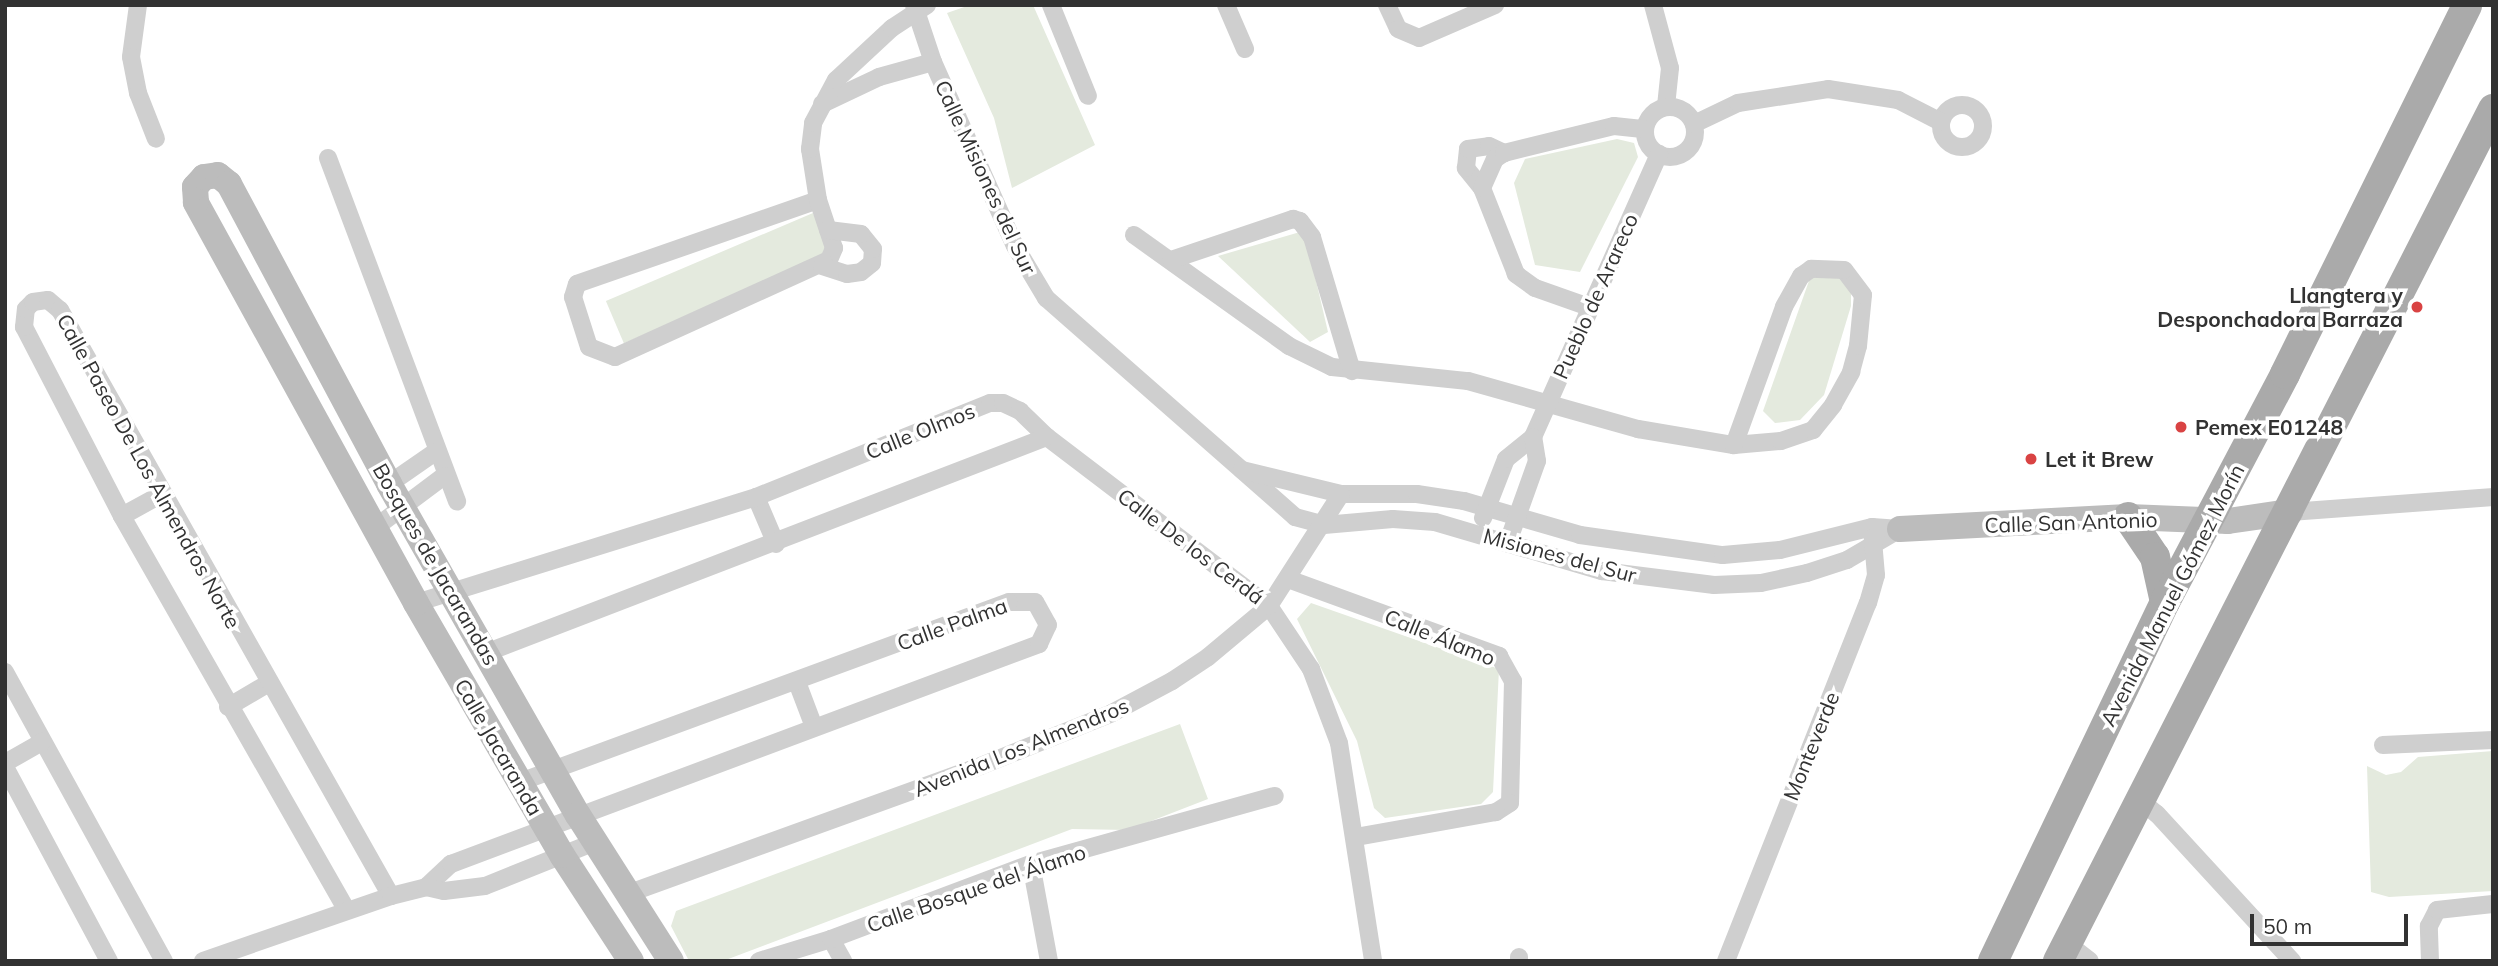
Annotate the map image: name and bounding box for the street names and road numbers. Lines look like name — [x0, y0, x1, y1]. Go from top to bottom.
street label: Calle Misiones del Sur — [930, 76, 1042, 278]
street label: Pueblo de Arareco — [1547, 209, 1643, 383]
street label: Calle Paseo De Los Almendros Norte — [52, 309, 246, 633]
street label: Calle Olmos — [862, 398, 978, 464]
street label: Bosques de Jacarandas — [368, 459, 504, 669]
street label: Avenida Manuel Gómez Morín — [2095, 460, 2249, 730]
street label: Calle De los Cerdá — [1113, 483, 1269, 609]
street label: Calle San Antonio — [1984, 506, 2158, 538]
street label: Misiones del Sur — [1481, 522, 1639, 588]
street label: Calle Palma — [894, 592, 1010, 656]
street label: Calle Álamo — [1381, 603, 1499, 671]
street label: Calle Jacaranda — [450, 674, 548, 820]
street label: Monteverde — [1778, 688, 1844, 804]
street label: Avenida Los Almendros — [910, 692, 1132, 802]
street label: Calle Bosque del Álamo — [863, 839, 1089, 937]

